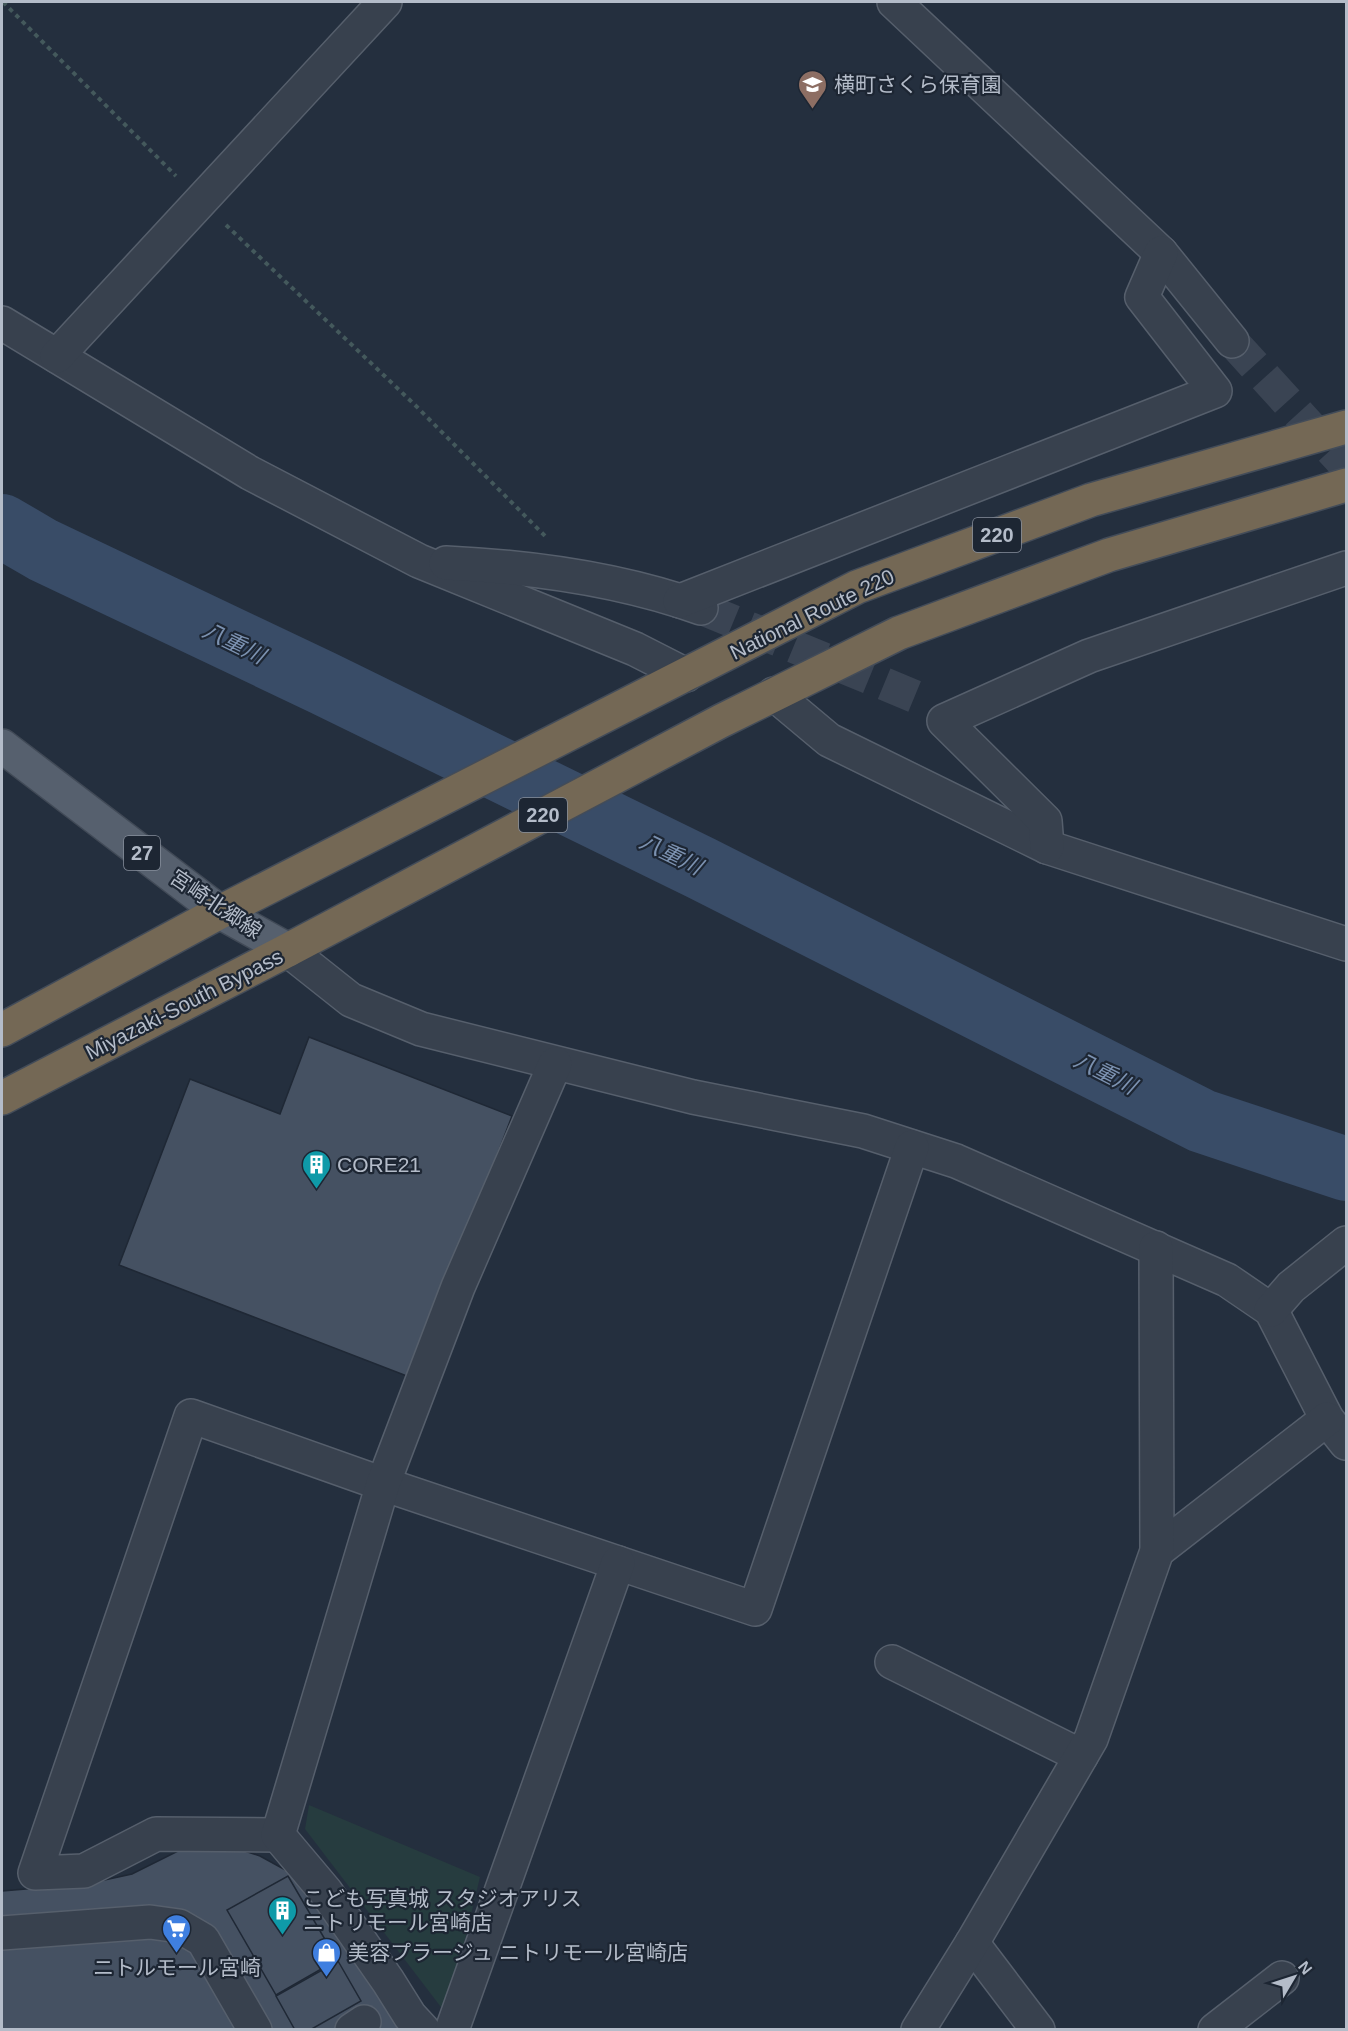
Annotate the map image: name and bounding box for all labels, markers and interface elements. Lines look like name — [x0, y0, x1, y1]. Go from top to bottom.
school or university icon: 横町さくら保育園 — [797, 68, 829, 110]
place label: 横町さくら保育園 — [834, 73, 1002, 96]
road number: 220 — [973, 518, 1021, 552]
street label: National Route 220 — [726, 564, 898, 664]
water label: 八重川 — [199, 617, 271, 670]
road number: 220 — [519, 798, 567, 832]
water label: 八重川 — [636, 828, 708, 881]
road number: 27 — [124, 836, 160, 870]
street label: 宮崎北郷線 — [166, 865, 266, 943]
street label: Miyazaki-South Bypass — [82, 944, 286, 1064]
water label: 八重川 — [1070, 1047, 1142, 1100]
building icon: CORE21 — [300, 1148, 332, 1190]
place label: CORE21 — [337, 1153, 421, 1176]
place label: こども写真城 スタジオアリス ニトリモール宮崎店 — [303, 1887, 582, 1934]
building icon: こども写真城 スタジオアリス ニトリモール宮崎店 — [266, 1894, 298, 1936]
supermarket icon: ニトルモール宮崎 — [161, 1912, 193, 1954]
shop icon: 美容プラージュ ニトリモール宮崎店 — [311, 1936, 343, 1978]
place label: 美容プラージュ ニトリモール宮崎店 — [348, 1941, 688, 1964]
north arrow — [1264, 1947, 1324, 2007]
place label: ニトルモール宮崎 — [93, 1956, 261, 1979]
text: N — [1295, 1958, 1316, 1978]

